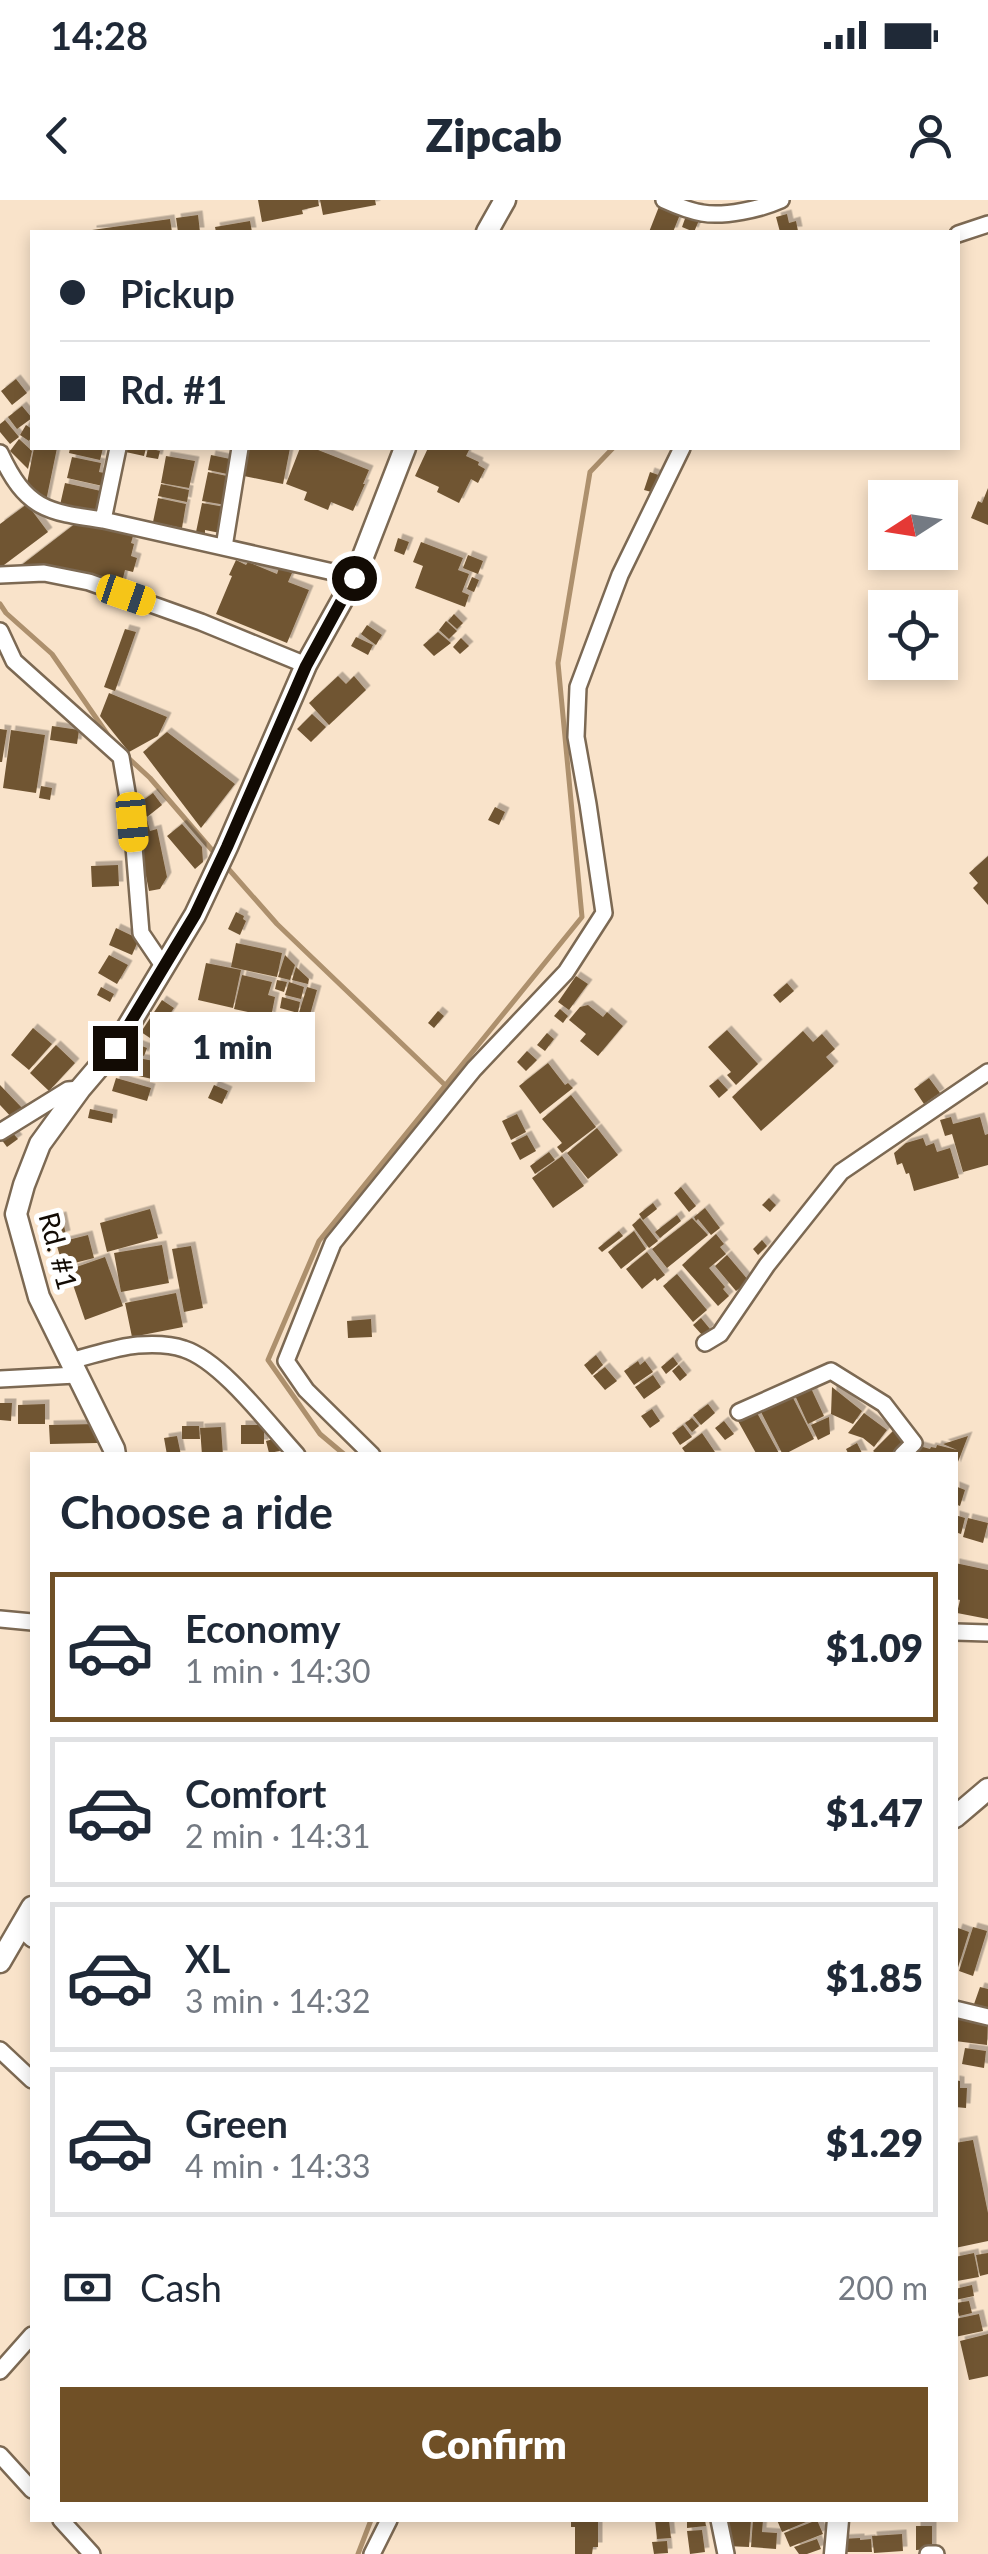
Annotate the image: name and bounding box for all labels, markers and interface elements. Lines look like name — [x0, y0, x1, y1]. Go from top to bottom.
text: 14:28 — [50, 12, 148, 58]
icon: back — [30, 108, 85, 163]
text: Zipcab — [426, 108, 562, 162]
icon: person — [903, 108, 958, 163]
text: Pickup — [120, 270, 235, 316]
text: Rd. #1 — [120, 366, 227, 412]
north arrow — [868, 480, 958, 570]
map controls — [868, 480, 958, 680]
route start — [332, 556, 377, 601]
car — [93, 571, 159, 619]
button: locate — [868, 590, 958, 680]
car — [114, 791, 150, 853]
callout: 1 min — [150, 1013, 315, 1083]
route end — [93, 1026, 138, 1071]
text: 1 min — [193, 1027, 272, 1066]
street label: Rd. #1 — [32, 1208, 86, 1293]
text: Choose a ride — [60, 1485, 333, 1539]
icon: car — [65, 1602, 155, 1692]
text: Economy — [185, 1605, 340, 1651]
text: $1.09 — [826, 1624, 923, 1670]
text: 1 min · 14:30 — [185, 1651, 371, 1690]
icon: car — [65, 1767, 155, 1857]
text: Comfort — [185, 1770, 326, 1816]
text: $1.47 — [826, 1789, 923, 1835]
text: 2 min · 14:31 — [185, 1816, 371, 1855]
icon: car — [65, 1932, 155, 2022]
text: XL — [185, 1935, 230, 1981]
text: $1.85 — [826, 1954, 923, 2000]
text: 3 min · 14:32 — [185, 1981, 371, 2020]
icon: car — [65, 2097, 155, 2187]
text: Green — [185, 2100, 288, 2146]
text: $1.29 — [826, 2119, 923, 2165]
text: 4 min · 14:33 — [185, 2146, 371, 2185]
icon: cash — [60, 2260, 115, 2315]
text: Cash — [140, 2264, 222, 2310]
text: 200 m — [838, 2268, 928, 2307]
button: Confirm — [60, 2387, 928, 2502]

